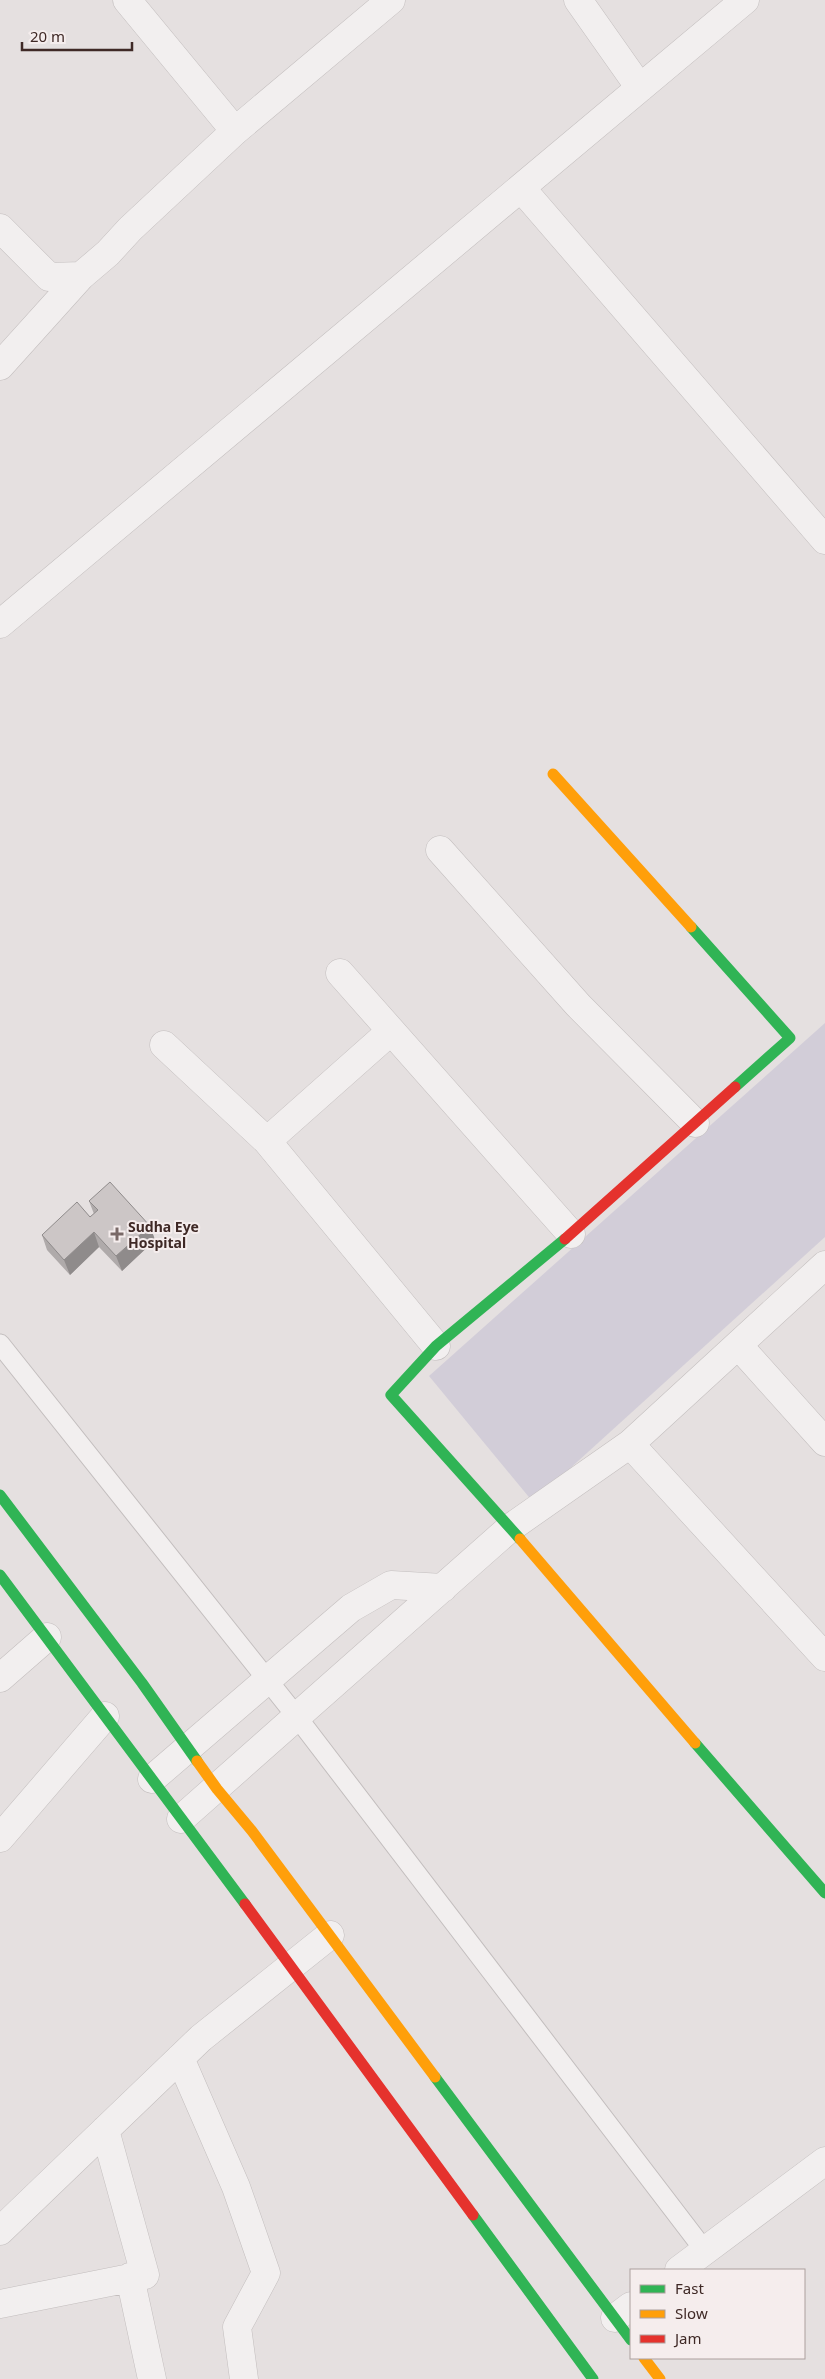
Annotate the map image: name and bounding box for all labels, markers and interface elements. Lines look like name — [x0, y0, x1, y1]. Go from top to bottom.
scale bar — [22, 20, 132, 52]
text: 20 m — [30, 26, 65, 46]
place label: Sudha Eye Hospital — [128, 1217, 199, 1252]
marker: Sudha Eye Hospital — [110, 1227, 124, 1241]
legend — [630, 2269, 805, 2359]
text: Fast — [675, 2278, 704, 2298]
text: Slow — [675, 2303, 708, 2323]
text: Jam — [673, 2328, 702, 2348]

